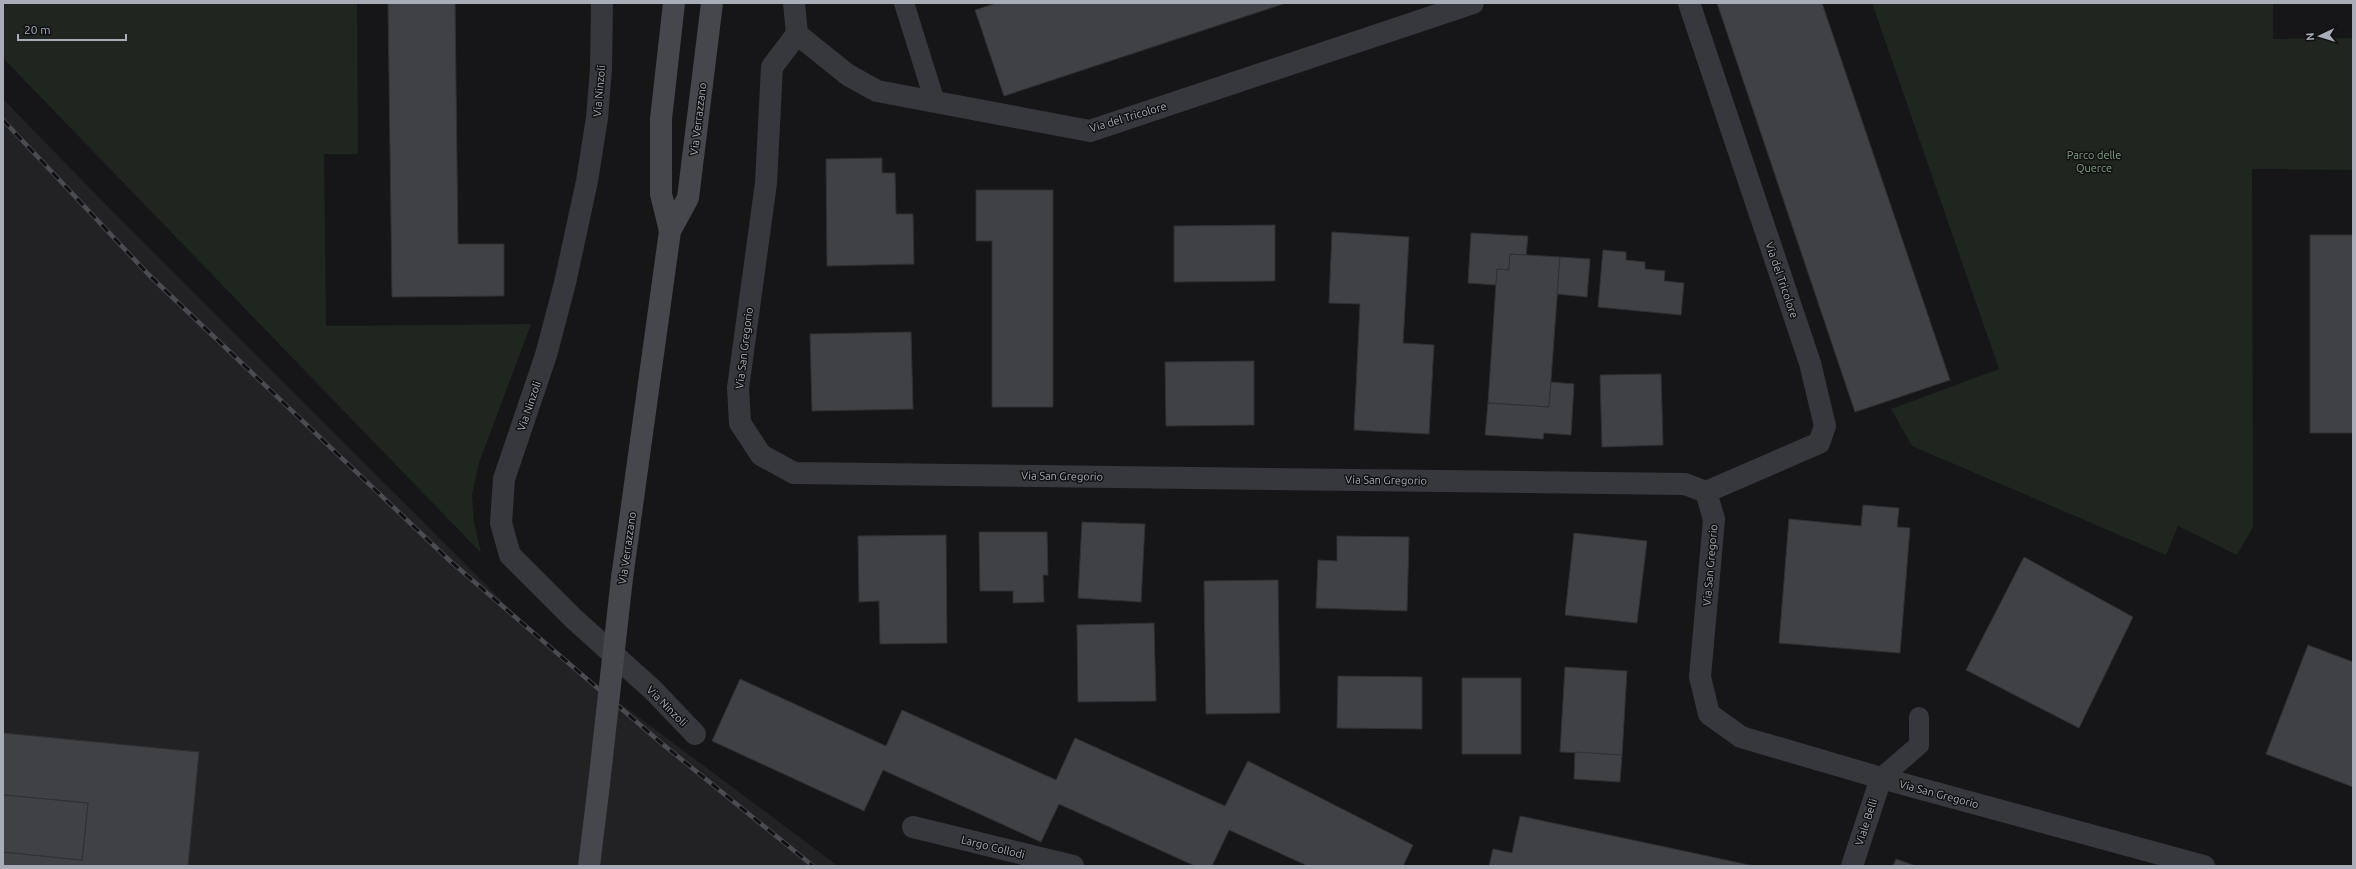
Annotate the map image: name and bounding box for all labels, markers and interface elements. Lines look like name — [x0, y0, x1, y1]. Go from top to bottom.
scale bar — [18, 16, 126, 42]
north arrow — [2300, 16, 2340, 56]
text: 20 m — [24, 23, 51, 36]
text: N — [2304, 32, 2316, 41]
street label: Via Ninzoli — [591, 65, 607, 117]
street label: Via Verrazzano — [688, 82, 708, 156]
street label: Via del Tricolore — [1088, 100, 1168, 134]
park label: Parco delle Querce — [2067, 149, 2121, 174]
street label: Via del Tricolore — [1763, 240, 1801, 320]
street label: Via San Gregorio — [733, 307, 755, 389]
street label: Via Ninzoli — [515, 379, 543, 433]
street label: Via San Gregorio — [1021, 469, 1103, 483]
street label: Via San Gregorio — [1345, 473, 1427, 487]
street label: Via Verrazzano — [616, 511, 638, 585]
street label: Via San Gregorio — [1700, 524, 1720, 606]
street label: Via Ninzoli — [644, 683, 690, 729]
street label: Via San Gregorio — [1898, 778, 1980, 810]
street label: Viale Belli — [1853, 797, 1879, 847]
street label: Largo Collodi — [960, 833, 1026, 861]

